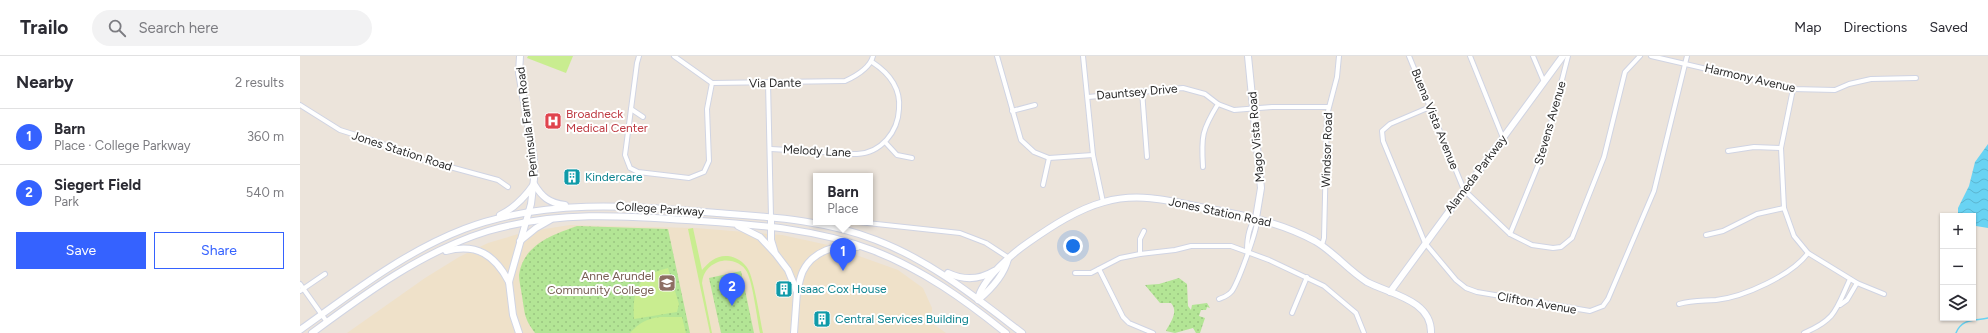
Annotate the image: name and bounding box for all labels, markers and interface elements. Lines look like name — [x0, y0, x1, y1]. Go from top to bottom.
search box — [92, 10, 372, 46]
text: Trailo — [20, 16, 68, 39]
icon: search — [106, 17, 128, 39]
text: Search here — [138, 19, 219, 37]
text: Map — [1794, 19, 1822, 36]
text: Directions — [1844, 19, 1907, 36]
text: Saved — [1929, 19, 1968, 36]
street label: Harmony Avenue — [1703, 61, 1797, 95]
street label: Peninsula Farm Road — [513, 66, 541, 178]
street label: Buena Vista Avenue — [1408, 67, 1462, 172]
text: Nearby — [16, 72, 74, 92]
text: 2 results — [235, 75, 284, 90]
street label: Via Dante — [749, 76, 802, 90]
street label: Stevens Avenue — [1531, 79, 1569, 167]
street label: Dauntsey Drive — [1096, 81, 1179, 103]
street label: Mago Vista Road — [1245, 91, 1267, 183]
place label: Broadneck Medical Center — [566, 107, 648, 135]
hospital icon: Broadneck Medical Center — [543, 111, 563, 131]
street label: Windsor Road — [1319, 112, 1335, 188]
text: Barn — [54, 120, 85, 138]
street label: Jones Station Road — [350, 128, 454, 174]
text: 1 — [26, 129, 32, 144]
text: 360 m — [247, 129, 284, 144]
street label: Alameda Parkway — [1442, 132, 1510, 216]
text: Place · College Parkway — [54, 138, 191, 153]
street label: Melody Lane — [783, 142, 852, 160]
building icon: Kindercare — [562, 167, 582, 187]
place label: Kindercare — [585, 170, 643, 184]
popup — [813, 173, 873, 225]
text: Siegert Field — [54, 176, 141, 194]
text: Barn — [827, 183, 859, 201]
text: 2 — [25, 185, 33, 200]
text: 540 m — [246, 185, 284, 200]
text: Park — [54, 194, 79, 209]
street label: Jones Station Road — [1167, 194, 1273, 230]
street label: College Parkway — [615, 199, 705, 219]
text: Place — [827, 201, 858, 216]
map controls — [1940, 213, 1976, 321]
button: + — [1940, 213, 1976, 249]
button: Save — [16, 232, 146, 269]
button: Share — [154, 232, 284, 269]
your location — [1063, 236, 1083, 256]
pin: 1 — [830, 238, 856, 271]
button: − — [1940, 249, 1976, 285]
place label: Anne Arundel Community College — [547, 269, 654, 297]
school or university icon: Anne Arundel Community College — [657, 273, 677, 293]
pin: 2 — [719, 273, 745, 306]
building icon: Isaac Cox House — [774, 279, 794, 299]
place label: Isaac Cox House — [797, 282, 887, 296]
button: layers — [1940, 285, 1976, 321]
street label: Clifton Avenue — [1496, 289, 1578, 317]
building icon: Central Services Building — [812, 309, 832, 329]
place label: Central Services Building — [835, 312, 969, 326]

